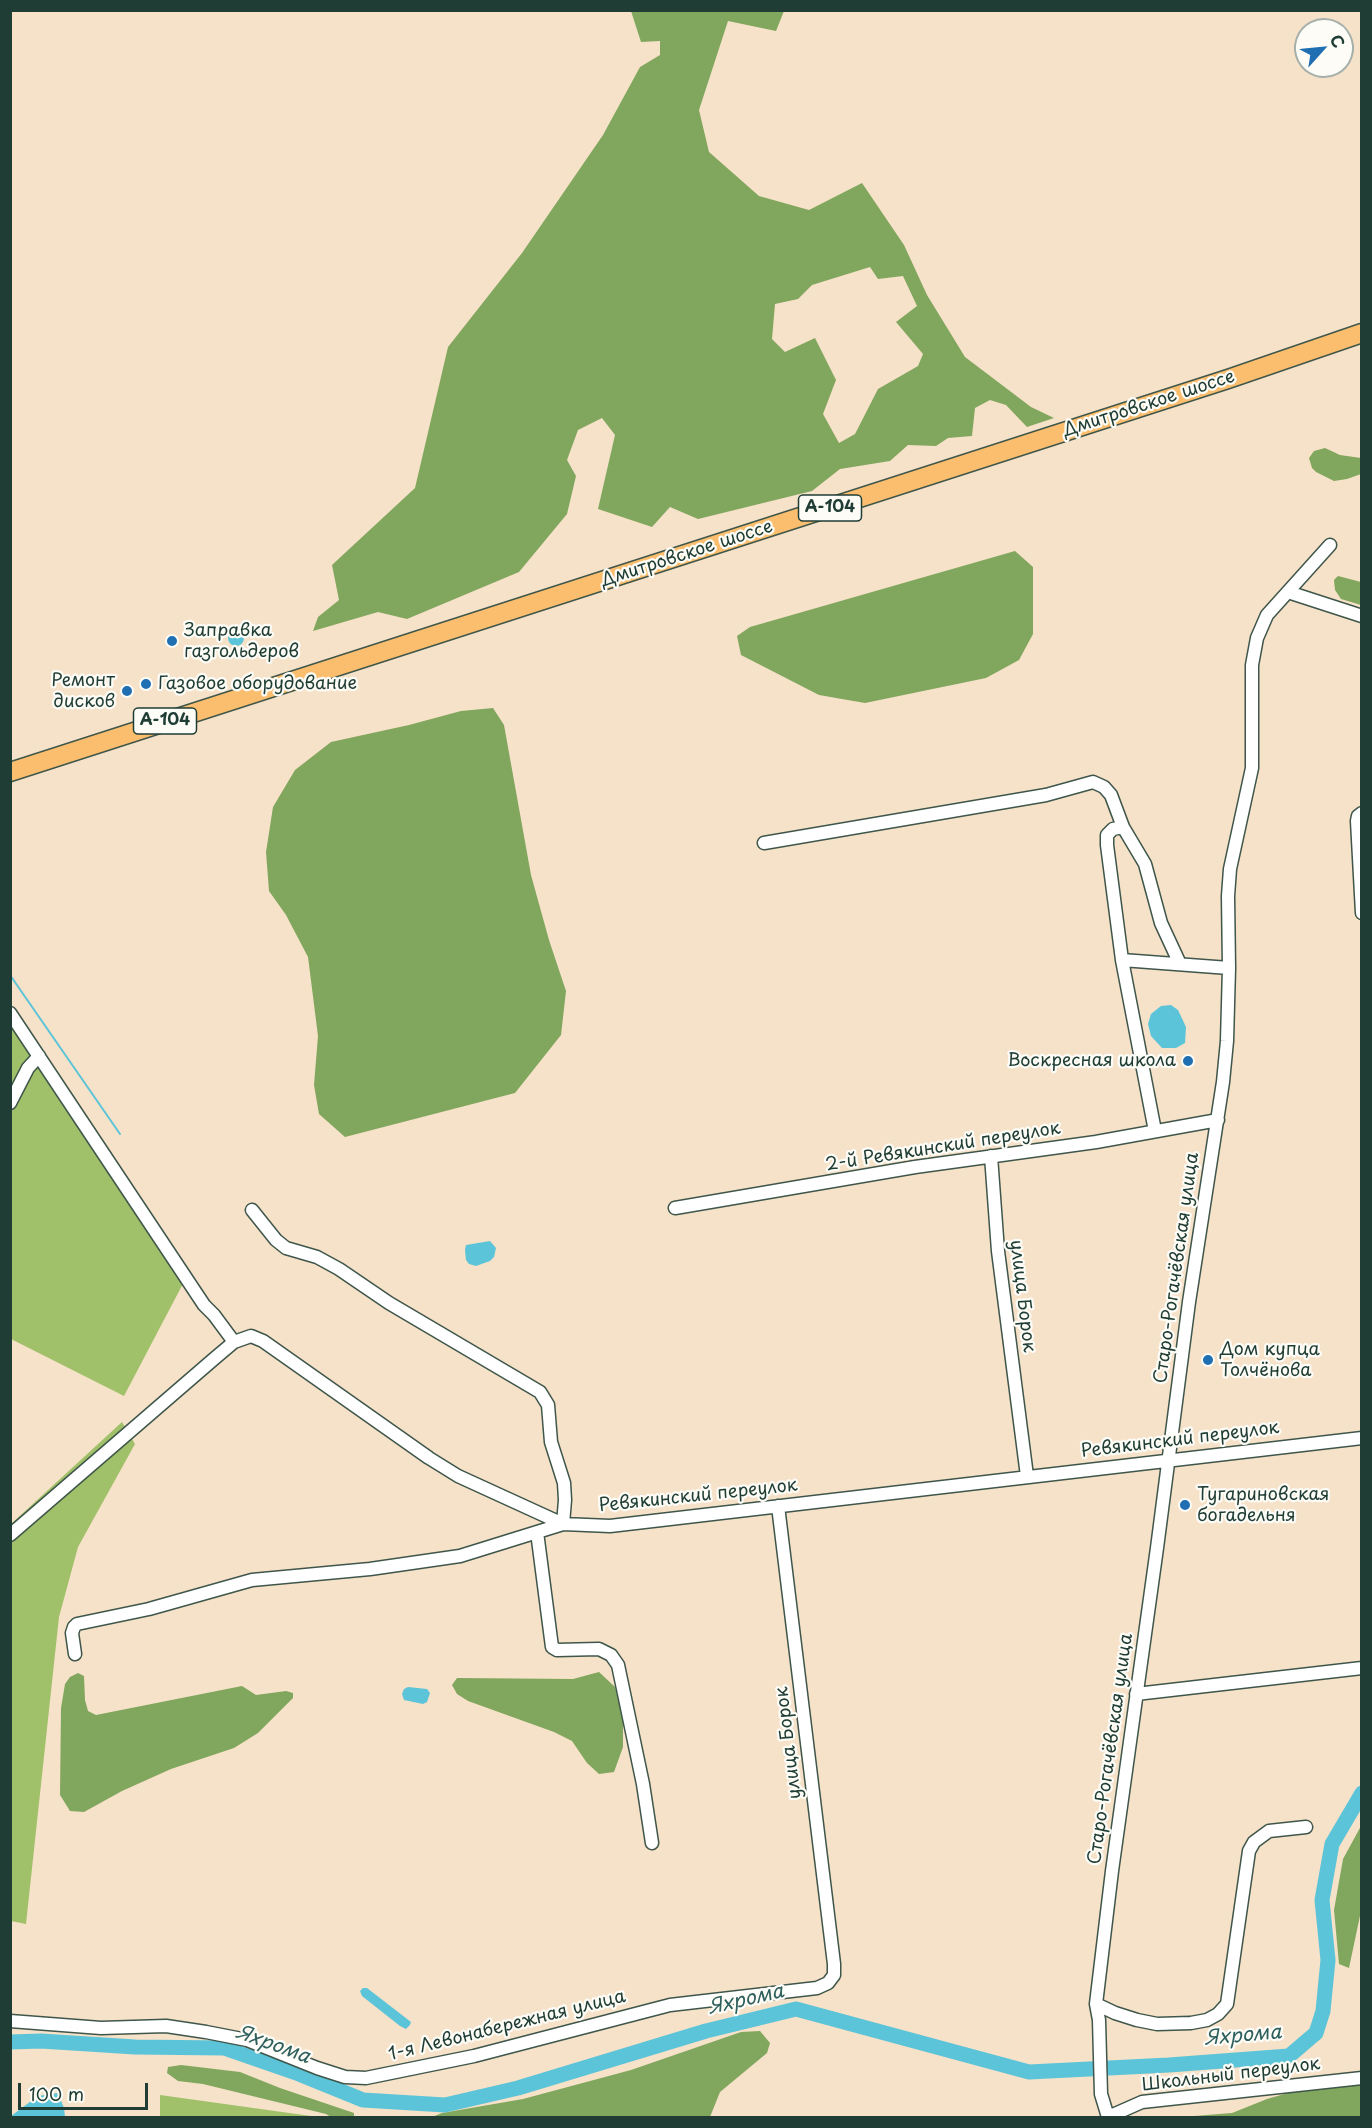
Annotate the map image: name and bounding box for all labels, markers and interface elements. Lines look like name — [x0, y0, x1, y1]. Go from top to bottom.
north arrow — [1294, 18, 1354, 78]
text: С — [1325, 30, 1352, 52]
street label: Дмитровское шоссе — [1060, 366, 1238, 442]
road number: А-104 — [798, 495, 862, 521]
street label: Дмитровское шоссе — [598, 516, 776, 592]
place label: Заправка газгольдеров — [184, 620, 299, 662]
marker: Заправка газгольдеров — [165, 634, 179, 648]
place label: Ремонт дисков — [51, 670, 115, 712]
place label: Газовое оборудование — [158, 673, 357, 695]
marker: Газовое оборудование — [139, 677, 153, 691]
marker: Ремонт дисков — [120, 684, 134, 698]
road number: А-104 — [134, 708, 196, 734]
place label: Воскресная школа — [1008, 1050, 1176, 1072]
marker: Воскресная школа — [1181, 1054, 1195, 1068]
street label: 2-й Ревякинский переулок — [824, 1118, 1062, 1176]
street label: Старо-Рогачёвская улица — [1150, 1151, 1204, 1385]
street label: улица Борок — [1004, 1239, 1040, 1353]
place label: Дом купца Толчёнова — [1220, 1339, 1320, 1382]
marker: Дом купца Толчёнова — [1201, 1353, 1215, 1367]
street label: Ревякинский переулок — [1080, 1417, 1280, 1463]
street label: Ревякинский переулок — [598, 1475, 798, 1517]
place label: Тугариновская богадельня — [1197, 1484, 1329, 1526]
marker: Тугариновская богадельня — [1178, 1498, 1192, 1512]
street label: Старо-Рогачёвская улица — [1084, 1632, 1138, 1866]
street label: улица Борок — [771, 1686, 807, 1800]
water label: Яхрома — [706, 1980, 786, 2020]
street label: 1-я Левонабережная улица — [386, 1986, 628, 2066]
water label: Яхрома — [233, 2021, 313, 2069]
water label: Яхрома — [1204, 2021, 1282, 2051]
street label: Школьный переулок — [1141, 2053, 1321, 2097]
scale bar — [21, 2071, 152, 2109]
text: 100 m — [29, 2080, 84, 2107]

